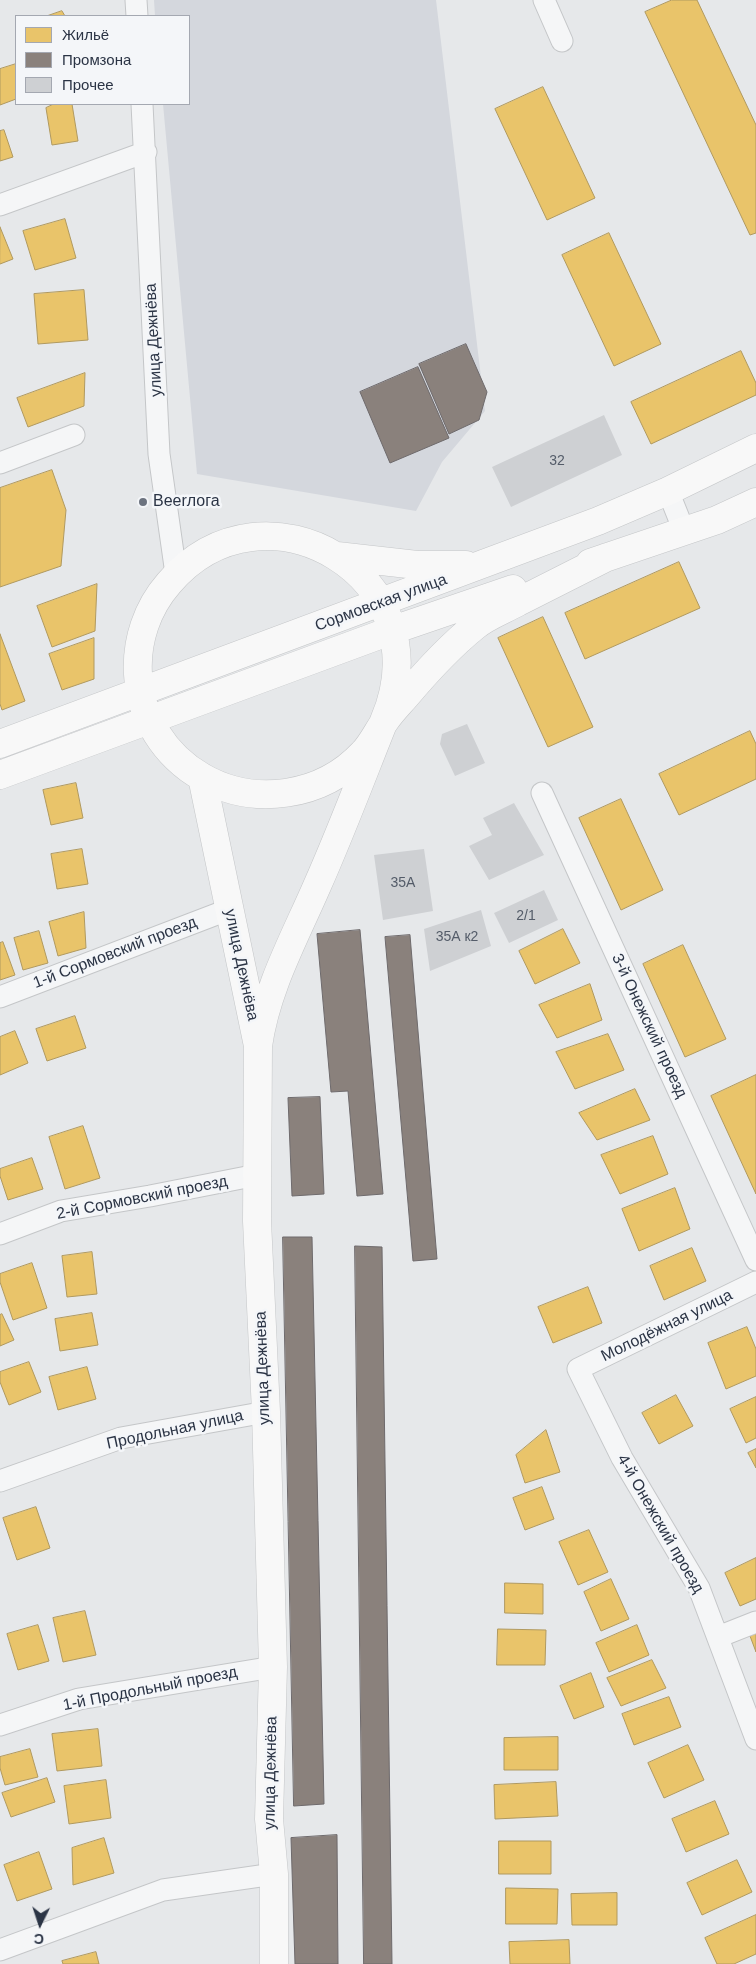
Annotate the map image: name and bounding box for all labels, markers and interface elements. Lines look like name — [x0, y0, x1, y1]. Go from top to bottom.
legend — [15, 15, 190, 105]
text: Жильё — [62, 26, 109, 43]
text: Промзона — [62, 51, 131, 68]
text: Прочее — [62, 76, 114, 93]
street label: улица Дежнёва — [141, 283, 167, 397]
house number: 32 — [549, 453, 565, 469]
place label: Beerлога — [153, 492, 220, 512]
marker: Beerлога — [137, 496, 149, 508]
street label: Сормовская улица — [312, 570, 450, 636]
house number: 35А — [391, 875, 415, 891]
street label: улица Дежнёва — [220, 907, 262, 1023]
house number: 2/1 — [516, 908, 536, 924]
street label: 1-й Сормовский проезд — [30, 913, 200, 993]
house number: 35А к2 — [436, 929, 478, 945]
street label: 3-й Онежский проезд — [607, 951, 691, 1101]
street label: 2-й Сормовский проезд — [55, 1172, 229, 1224]
street label: Молодёжная улица — [598, 1286, 736, 1366]
street label: улица Дежнёва — [251, 1311, 275, 1425]
street label: Продольная улица — [105, 1406, 245, 1454]
street label: 4-й Онежский проезд — [612, 1451, 708, 1597]
street label: 1-й Продольный проезд — [61, 1663, 239, 1715]
street label: улица Дежнёва — [260, 1716, 282, 1830]
north arrow — [15, 1899, 65, 1949]
text: С — [33, 1931, 45, 1947]

